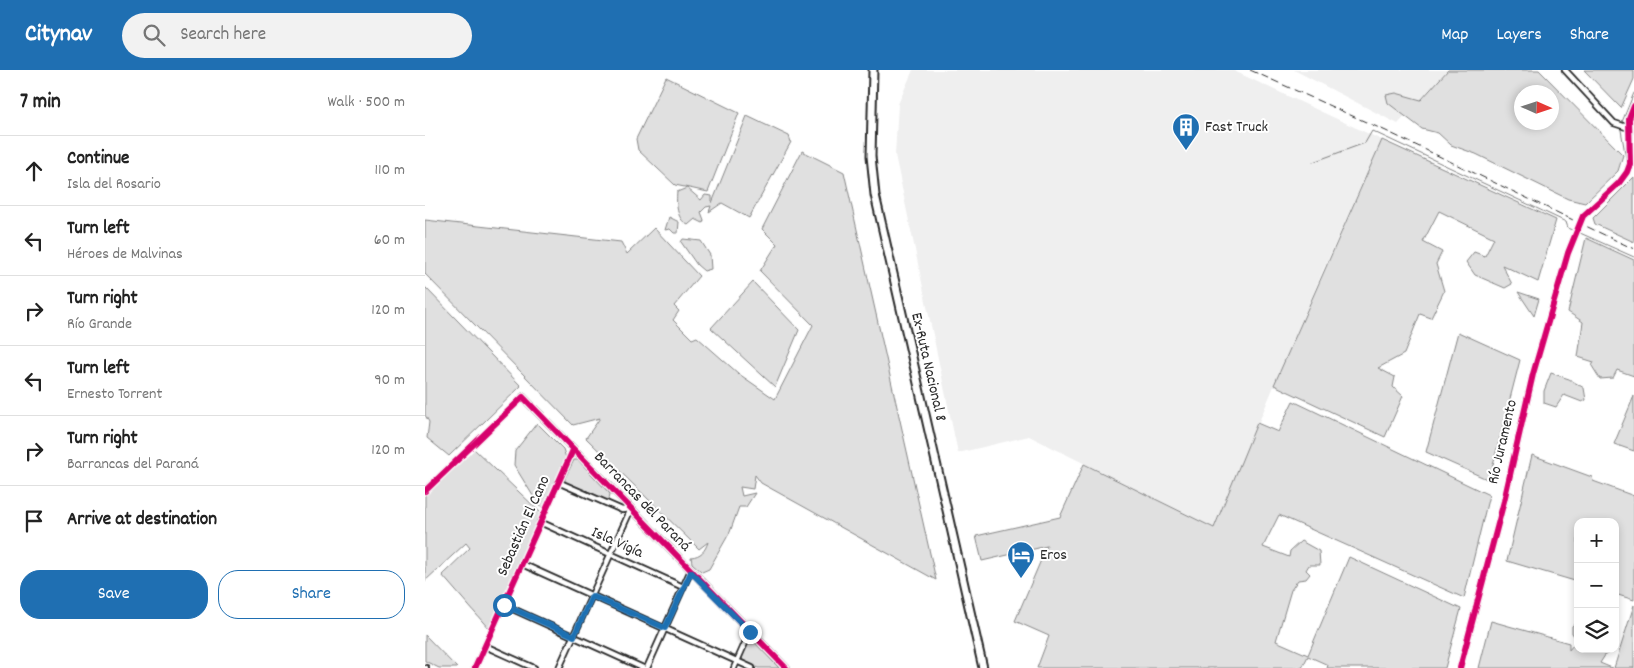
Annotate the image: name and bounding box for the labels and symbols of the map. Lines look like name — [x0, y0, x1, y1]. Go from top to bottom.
north arrow — [1514, 85, 1559, 130]
building icon: Fast Truck — [1171, 112, 1201, 151]
place label: Fast Truck — [1205, 116, 1268, 139]
street label: Ex-Ruta Nacional 8 — [904, 310, 952, 424]
street label: Río Juramento — [1482, 397, 1524, 487]
street label: Barrancas del Paraná — [588, 447, 696, 557]
street label: Sebastián El Cano — [492, 472, 556, 580]
street label: Isla Vigía — [587, 521, 647, 565]
hotel icon: Eros — [1006, 540, 1036, 579]
place label: Eros — [1040, 544, 1067, 567]
route start — [493, 594, 516, 617]
route end — [739, 621, 762, 644]

